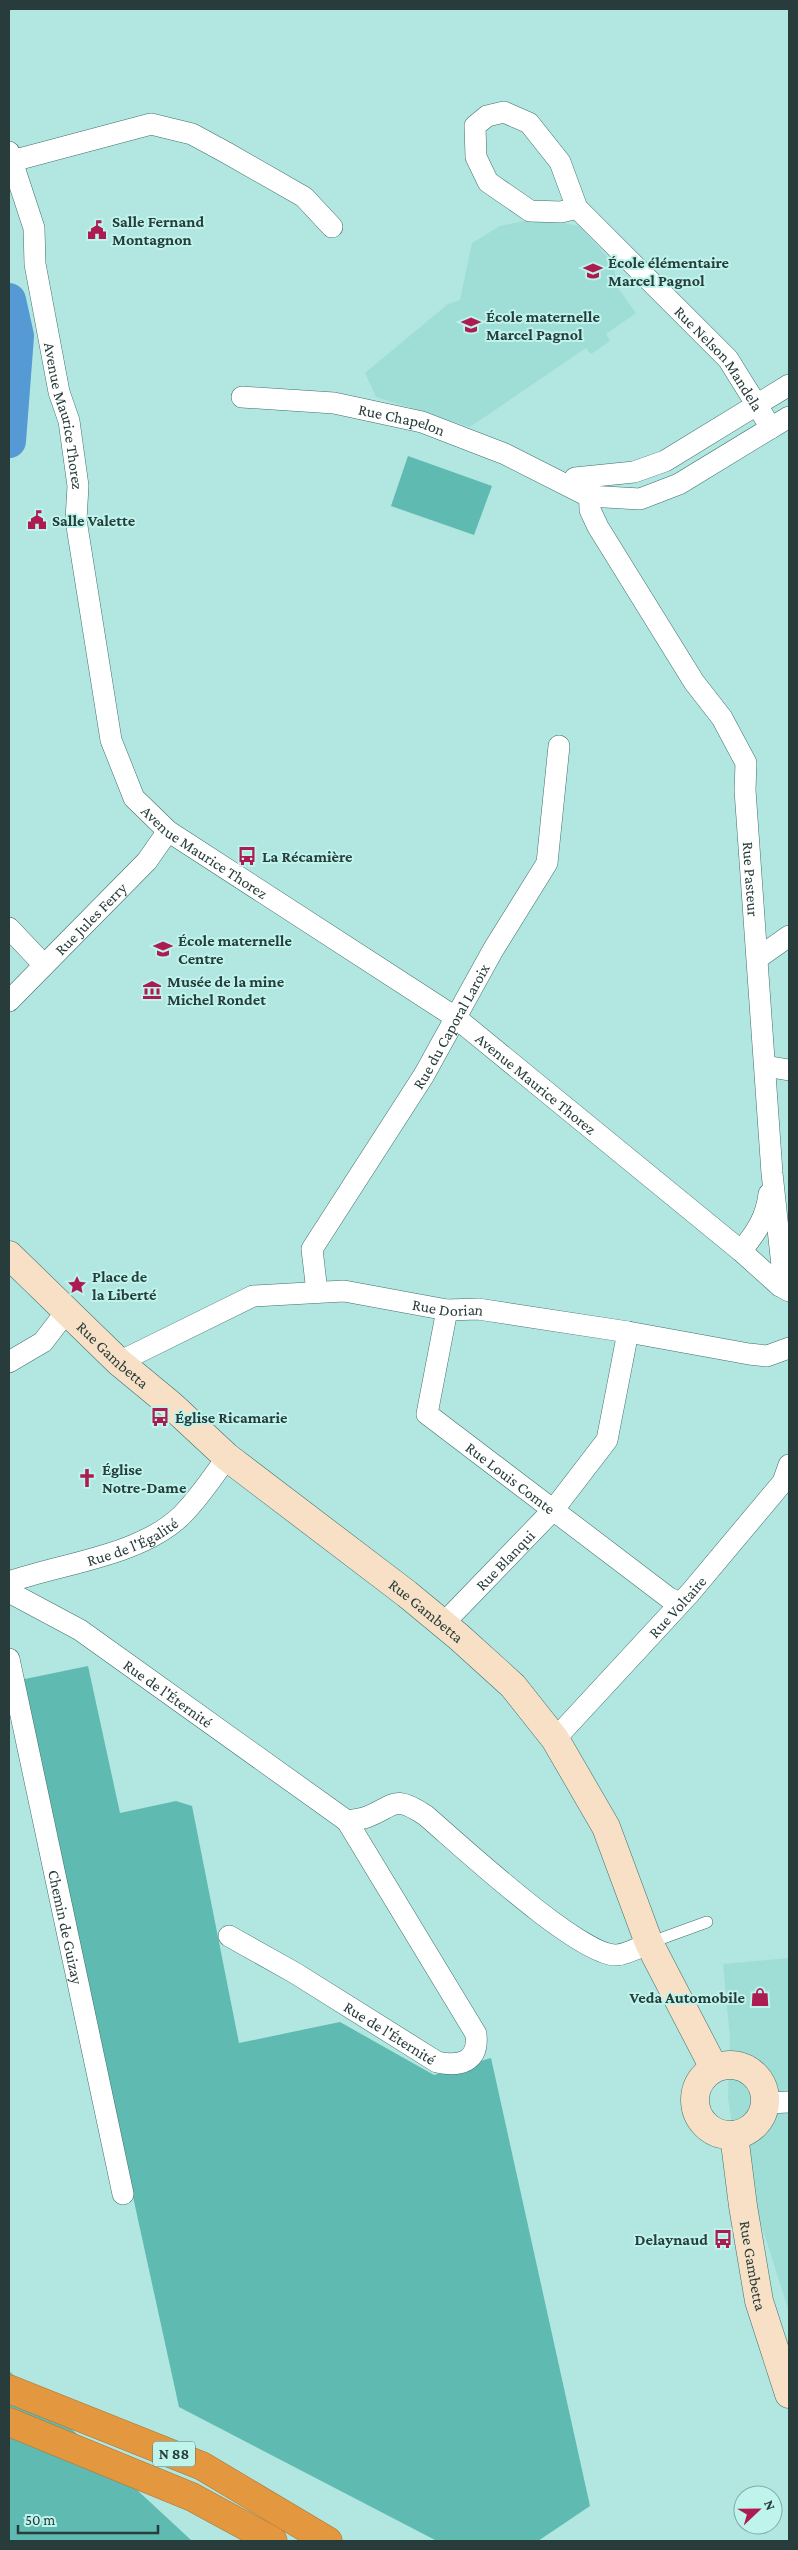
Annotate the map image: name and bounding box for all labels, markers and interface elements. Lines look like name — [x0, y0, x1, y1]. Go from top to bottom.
place label: Salle Fernand Montagnon — [112, 213, 205, 248]
public building icon: Salle Fernand Montagnon — [86, 219, 108, 241]
place label: École élémentaire Marcel Pagnol — [608, 254, 730, 289]
school or university icon: École élémentaire Marcel Pagnol — [582, 260, 604, 282]
street label: Rue Nelson Mandela — [671, 303, 767, 415]
place label: École maternelle Marcel Pagnol — [486, 308, 600, 343]
school or university icon: École maternelle Marcel Pagnol — [460, 314, 482, 336]
street label: Avenue Maurice Thorez — [41, 341, 86, 490]
street label: Rue Chapelon — [357, 401, 448, 439]
public building icon: Salle Valette — [26, 509, 48, 531]
place label: Salle Valette — [52, 512, 136, 529]
street label: Avenue Maurice Thorez — [138, 802, 271, 902]
street label: Rue Pasteur — [740, 841, 762, 917]
bus stop icon: La Récamière — [236, 845, 258, 867]
place label: La Récamière — [262, 848, 353, 865]
street label: Rue Jules Ferry — [52, 879, 131, 958]
place label: École maternelle Centre — [178, 932, 292, 967]
school or university icon: École maternelle Centre — [152, 938, 174, 960]
street label: Rue du Caporal Laroix — [409, 960, 493, 1092]
place label: Musée de la mine Michel Rondet — [167, 973, 285, 1008]
museum icon: Musée de la mine Michel Rondet — [141, 979, 163, 1001]
street label: Avenue Maurice Thorez — [472, 1030, 599, 1138]
place label: Place de la Liberté — [92, 1268, 157, 1303]
place icon: Place de la Liberté — [66, 1274, 88, 1296]
street label: Rue Dorian — [411, 1296, 485, 1319]
street label: Rue Gambetta — [73, 1318, 152, 1392]
bus stop icon: Église Ricamarie — [149, 1406, 171, 1428]
place label: Église Ricamarie — [175, 1409, 288, 1426]
street label: Rue Louis Comte — [462, 1439, 558, 1517]
place label: Église Notre-Dame — [102, 1461, 187, 1496]
church icon: Église Notre-Dame — [76, 1467, 98, 1489]
street label: Rue de l'Égalité — [85, 1514, 181, 1569]
street label: Rue Blanqui — [472, 1527, 538, 1594]
street label: Rue Voltaire — [645, 1573, 710, 1641]
street label: Rue Gambetta — [386, 1576, 467, 1646]
street label: Rue de l'Éternité — [120, 1656, 216, 1731]
street label: Chemin de Guizay — [45, 1868, 86, 1987]
shop icon: Veda Automobile — [749, 1986, 771, 2008]
place label: Veda Automobile — [629, 1989, 746, 2006]
street label: Rue de l'Éternité — [341, 1998, 439, 2068]
street label: Rue Gambetta — [737, 2220, 770, 2313]
bus stop icon: Delaynaud — [712, 2228, 734, 2250]
place label: Delaynaud — [634, 2231, 708, 2248]
road number: N 88 — [153, 2442, 195, 2466]
north arrow — [733, 2485, 783, 2535]
text: N — [761, 2498, 779, 2513]
scale bar — [18, 2502, 158, 2534]
text: 50 m — [25, 2512, 55, 2528]

